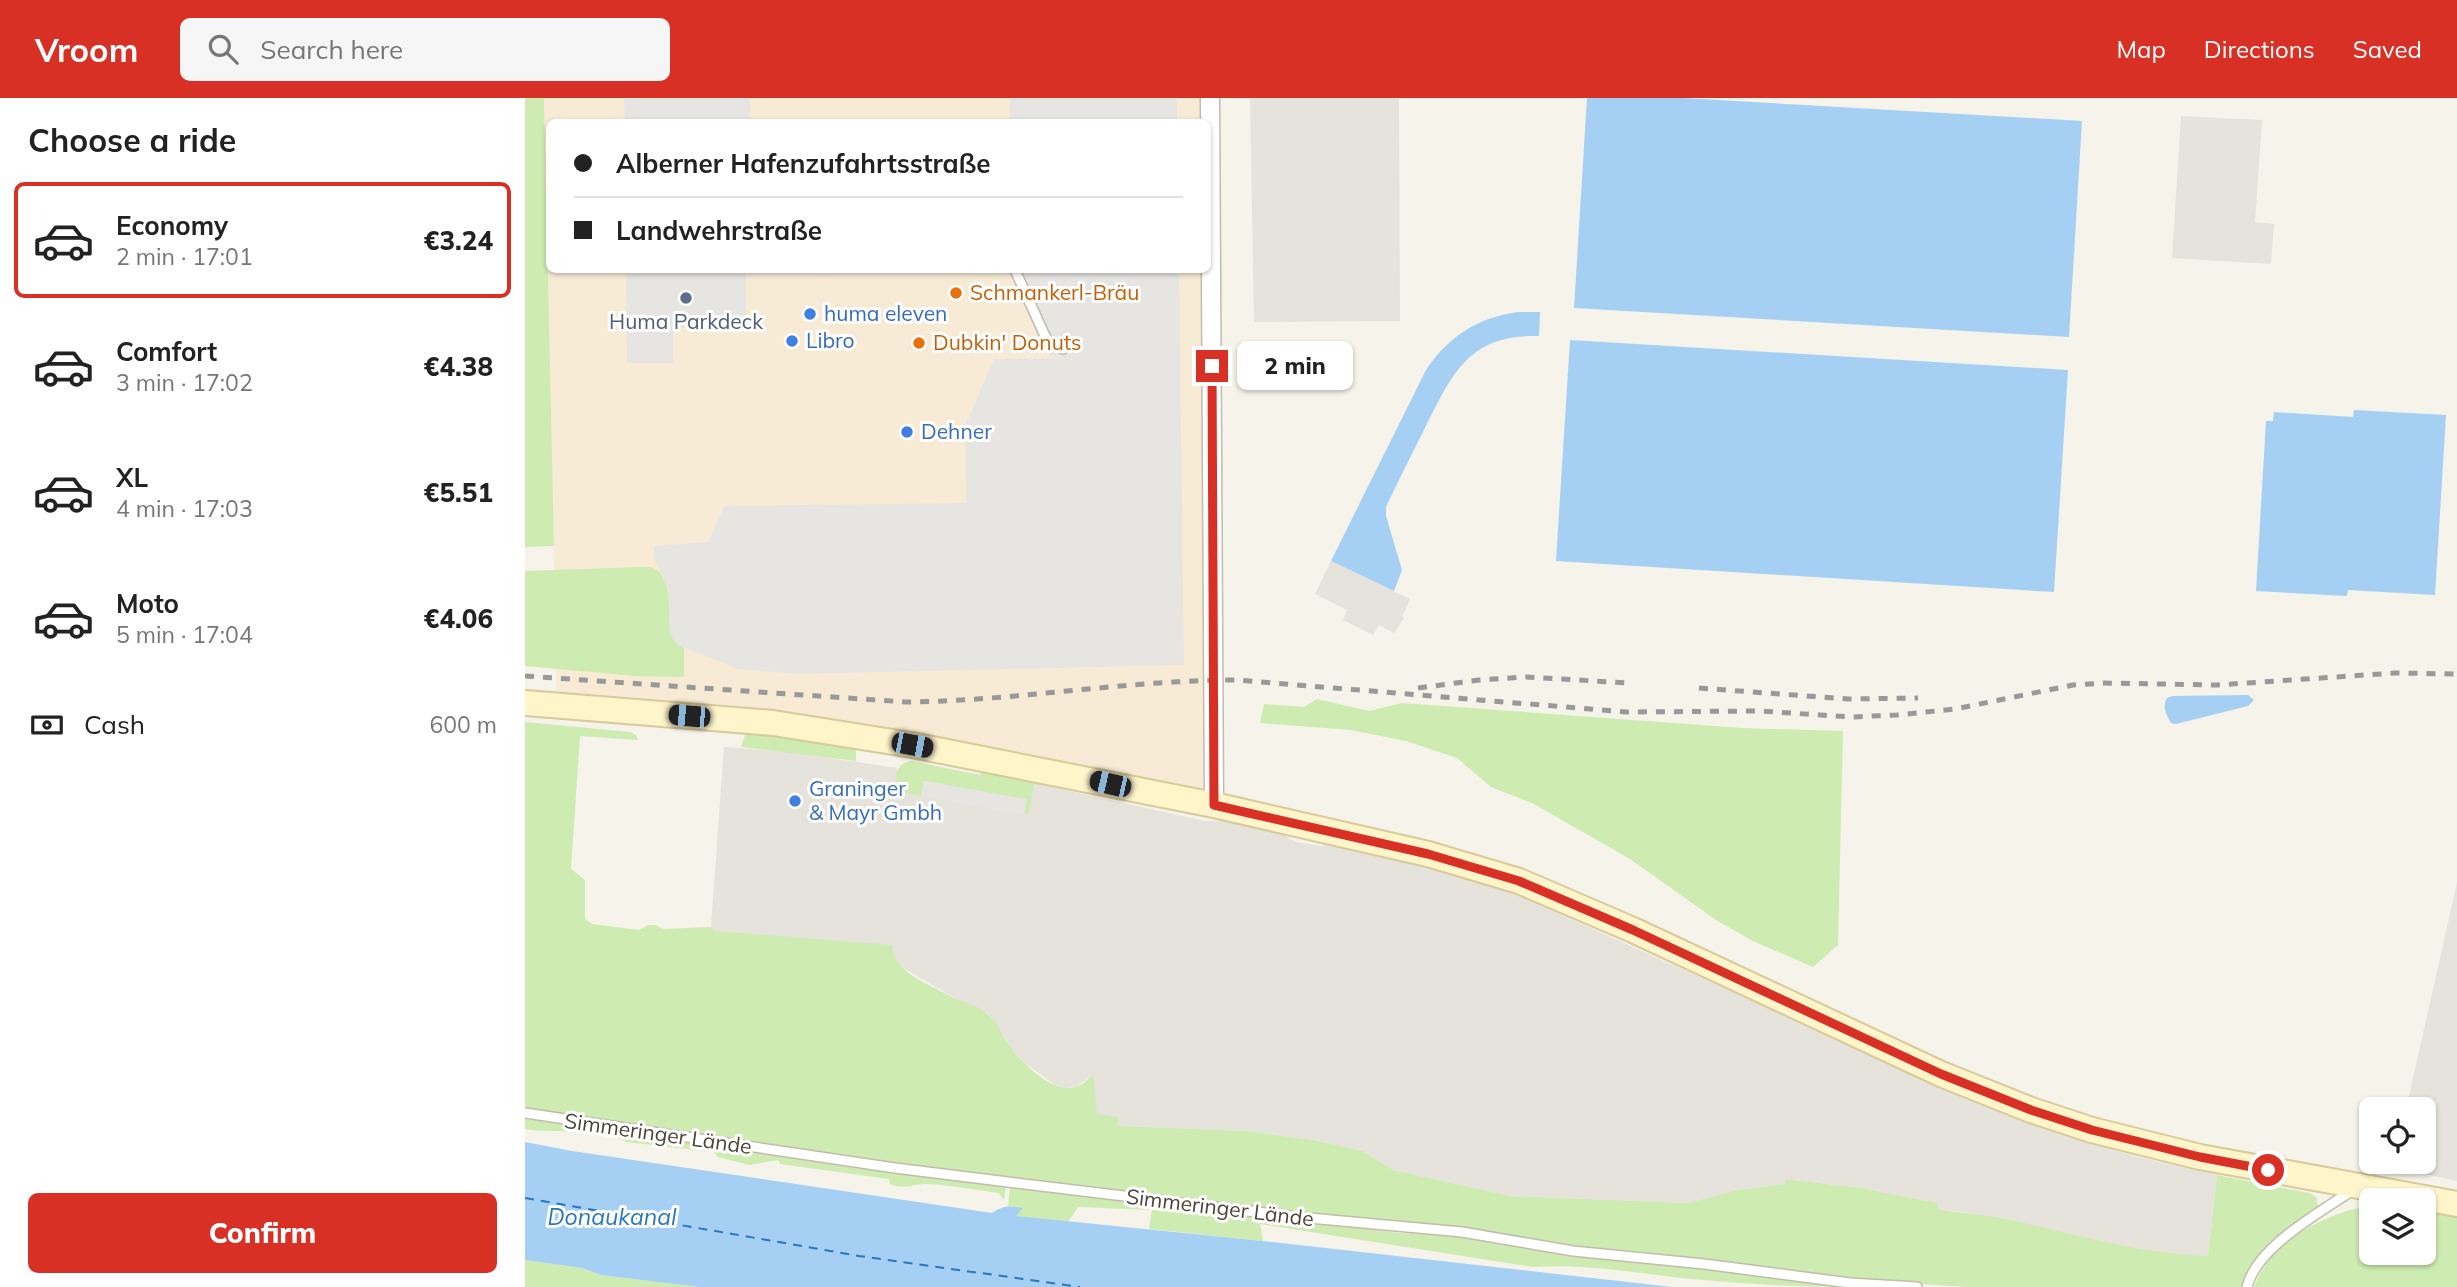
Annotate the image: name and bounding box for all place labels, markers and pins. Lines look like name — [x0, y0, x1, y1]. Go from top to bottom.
place label: Schmankerl-Bräu — [970, 279, 1139, 305]
marker: Schmankerl-Bräu — [948, 285, 964, 301]
marker: Huma Parkdeck — [678, 290, 694, 306]
place label: huma eleven — [824, 300, 947, 326]
marker: huma eleven — [802, 306, 818, 322]
place label: Huma Parkdeck — [609, 308, 763, 334]
place label: Libro — [806, 327, 855, 353]
place label: Dubkin' Donuts — [933, 329, 1082, 355]
marker: Libro — [784, 333, 800, 349]
marker: Dubkin' Donuts — [911, 335, 927, 351]
place label: Dehner — [921, 418, 992, 444]
marker: Dehner — [899, 424, 915, 440]
place label: Graninger & Mayr Gmbh — [809, 775, 942, 825]
marker: Graninger & Mayr Gmbh — [787, 793, 803, 809]

